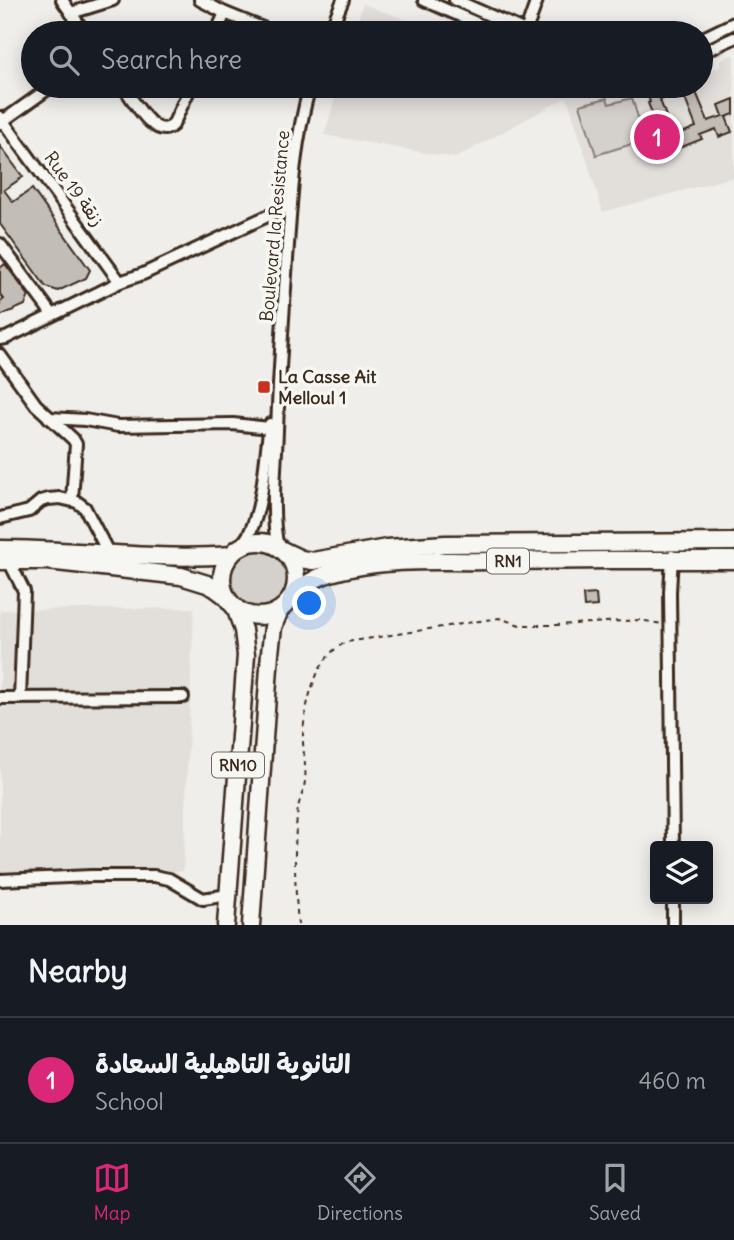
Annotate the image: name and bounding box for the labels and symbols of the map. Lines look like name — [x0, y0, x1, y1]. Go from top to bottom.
pin: 1 — [634, 111, 680, 163]
street label: Boulevard la Resistance — [255, 129, 294, 323]
street label: Rue 19 زنقة — [40, 147, 109, 231]
place label: La Casse Ait Melloul 1 — [278, 365, 377, 409]
marker: La Casse Ait Melloul 1 — [256, 379, 272, 395]
road number: RN1 — [487, 548, 529, 574]
your location — [292, 586, 326, 620]
road number: RN10 — [212, 752, 264, 778]

